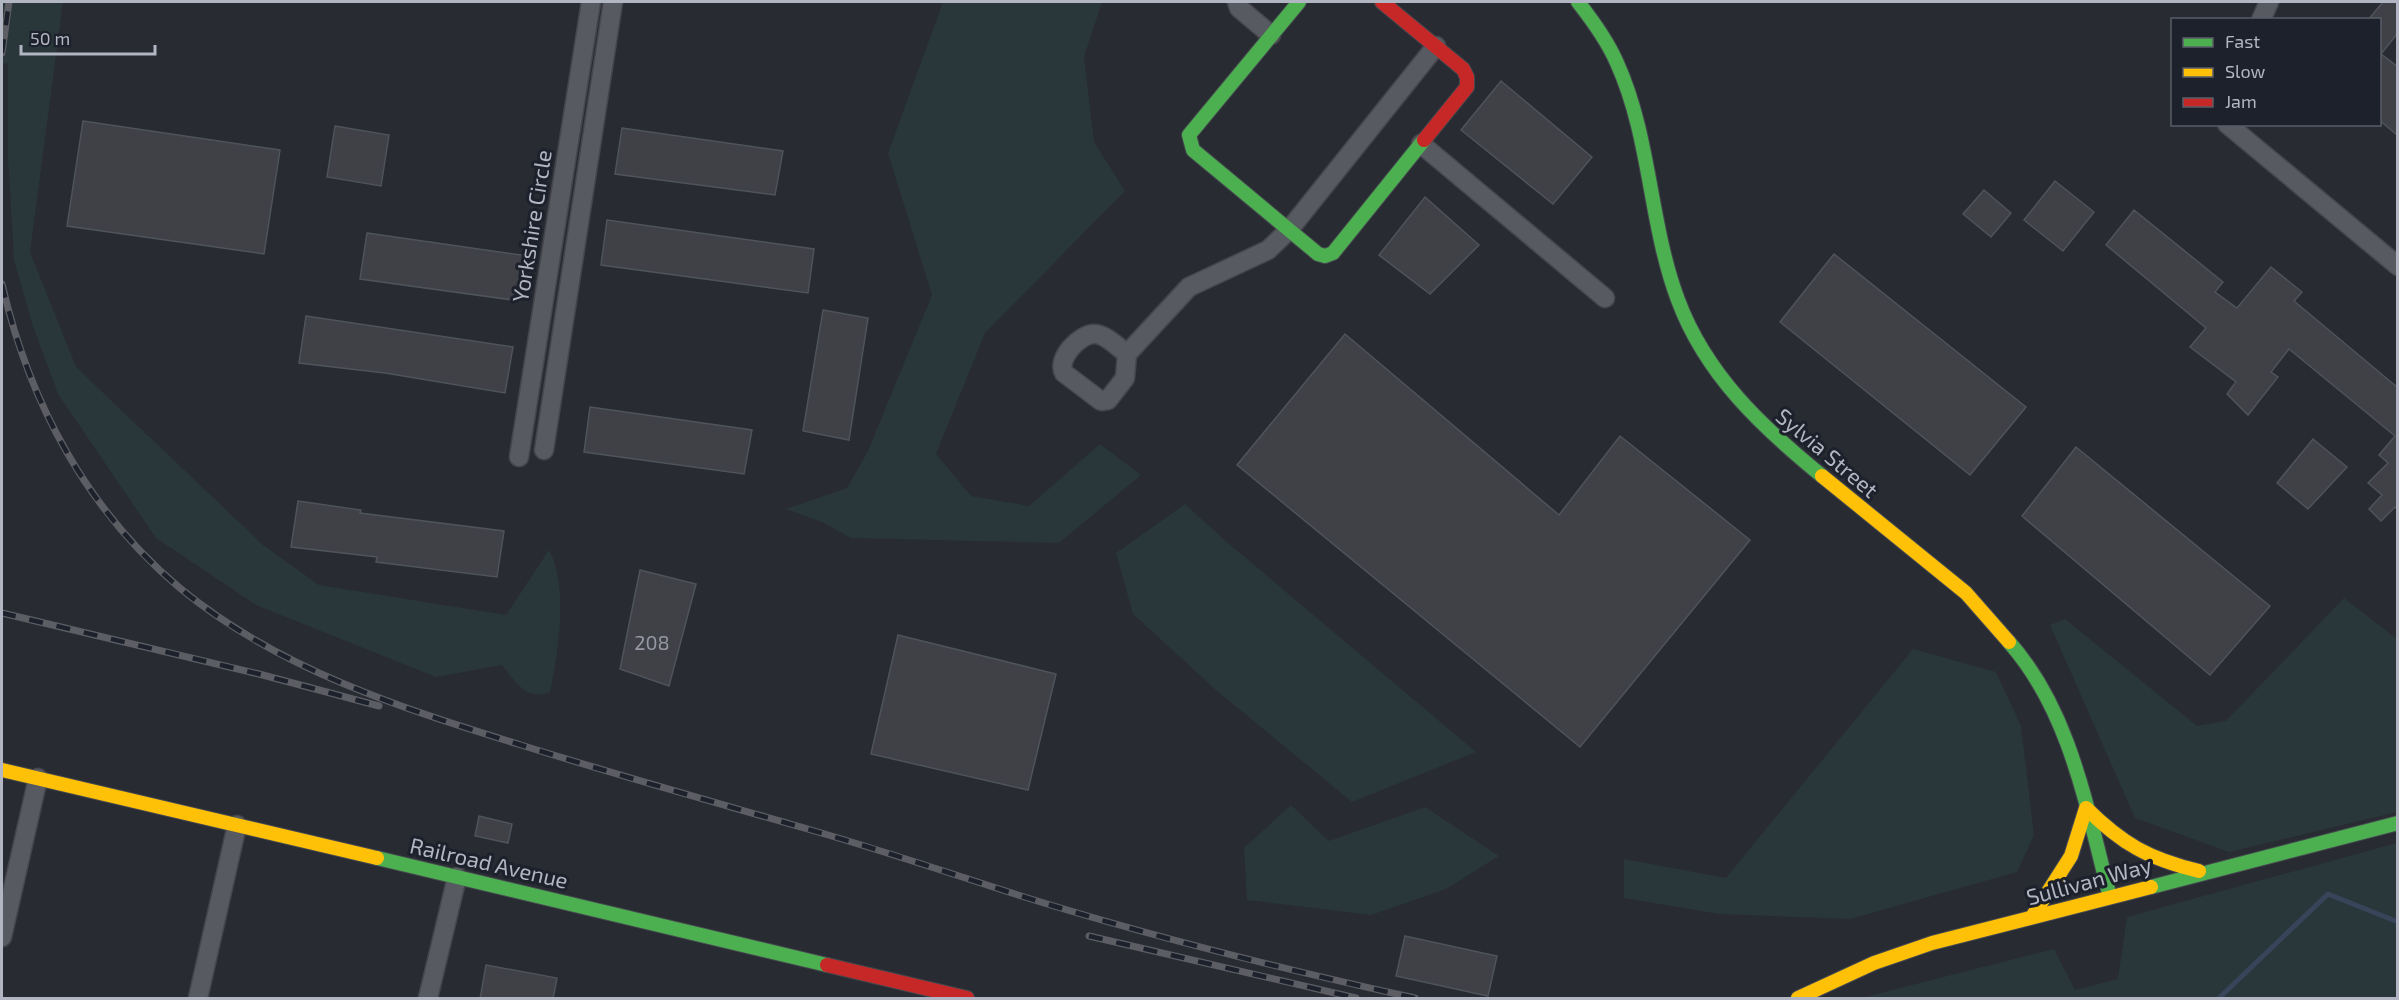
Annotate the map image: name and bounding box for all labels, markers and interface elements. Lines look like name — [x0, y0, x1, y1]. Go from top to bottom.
scale bar — [21, 18, 154, 56]
legend — [2171, 18, 2381, 126]
text: 50 m — [30, 27, 70, 49]
text: Fast — [2225, 30, 2260, 52]
text: Slow — [2225, 60, 2266, 82]
text: Jam — [2225, 90, 2257, 112]
street label: Yorkshire Circle — [506, 148, 556, 304]
street label: Sylvia Street — [1771, 402, 1884, 502]
house number: 208 — [634, 630, 670, 654]
street label: Railroad Avenue — [408, 831, 571, 893]
street label: Sullivan Way — [2023, 851, 2155, 909]

